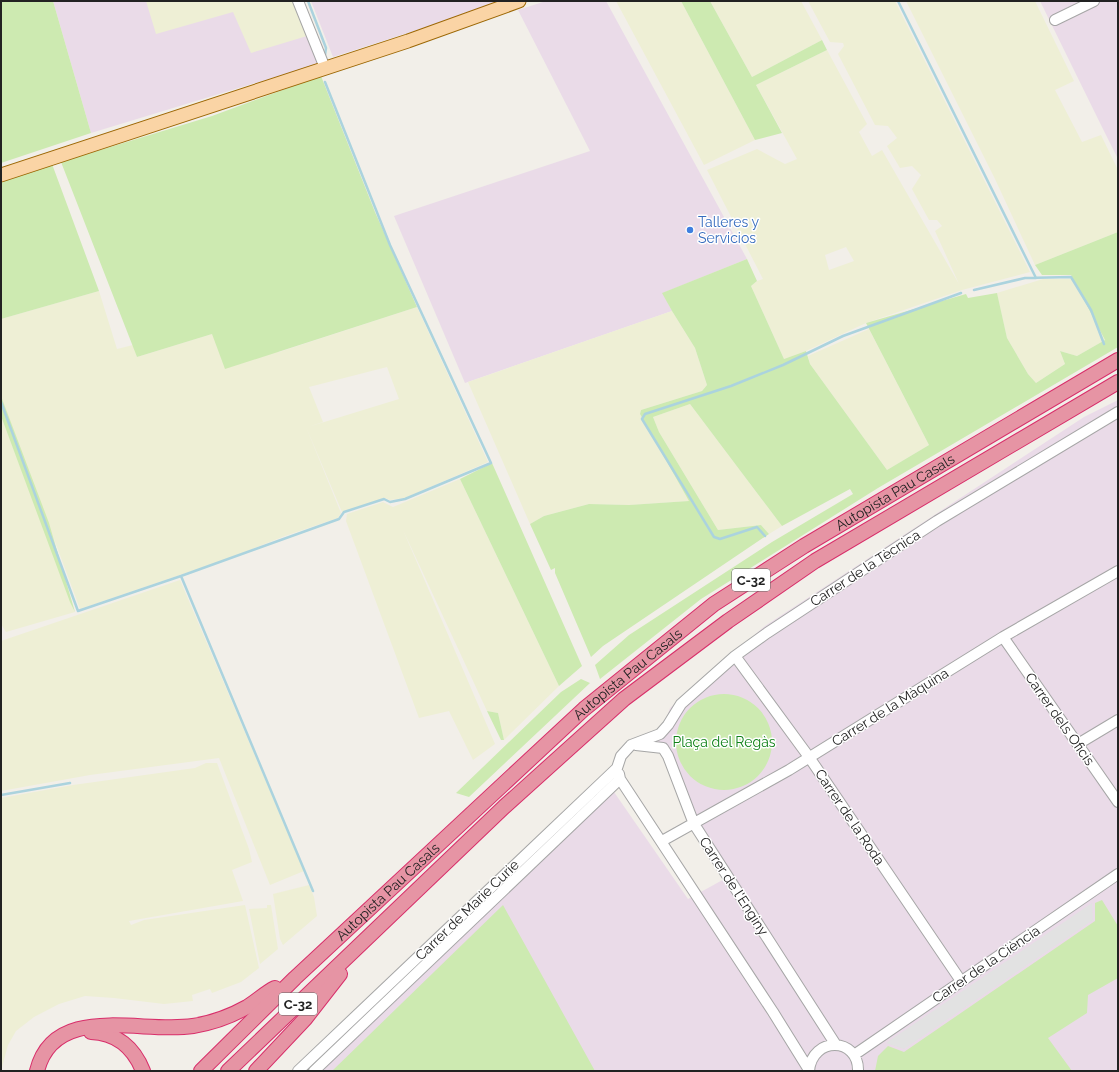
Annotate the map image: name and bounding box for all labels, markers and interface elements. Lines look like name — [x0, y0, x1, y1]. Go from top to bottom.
place label: Talleres y Servicios — [698, 214, 759, 246]
marker: Talleres y Servicios — [685, 225, 695, 235]
street label: Autopista Pau Casals — [833, 451, 958, 533]
street label: Carrer de la Tècnica — [807, 527, 923, 609]
road number: C-32 — [732, 569, 770, 591]
street label: Autopista Pau Casals — [570, 625, 685, 723]
street label: Carrer de la Màquina — [829, 665, 951, 749]
street label: Carrer dels Oficis — [1022, 670, 1098, 769]
park label: Plaça del Regàs — [672, 734, 776, 750]
street label: Carrer de la Roda — [812, 766, 888, 868]
street label: Carrer de l'Enginy — [696, 834, 772, 938]
street label: Autopista Pau Casals — [333, 839, 443, 944]
street label: Carrer de Marie Curie — [412, 857, 522, 963]
street label: Carrer de la Ciència — [929, 922, 1043, 1006]
road number: C-32 — [279, 993, 317, 1015]

